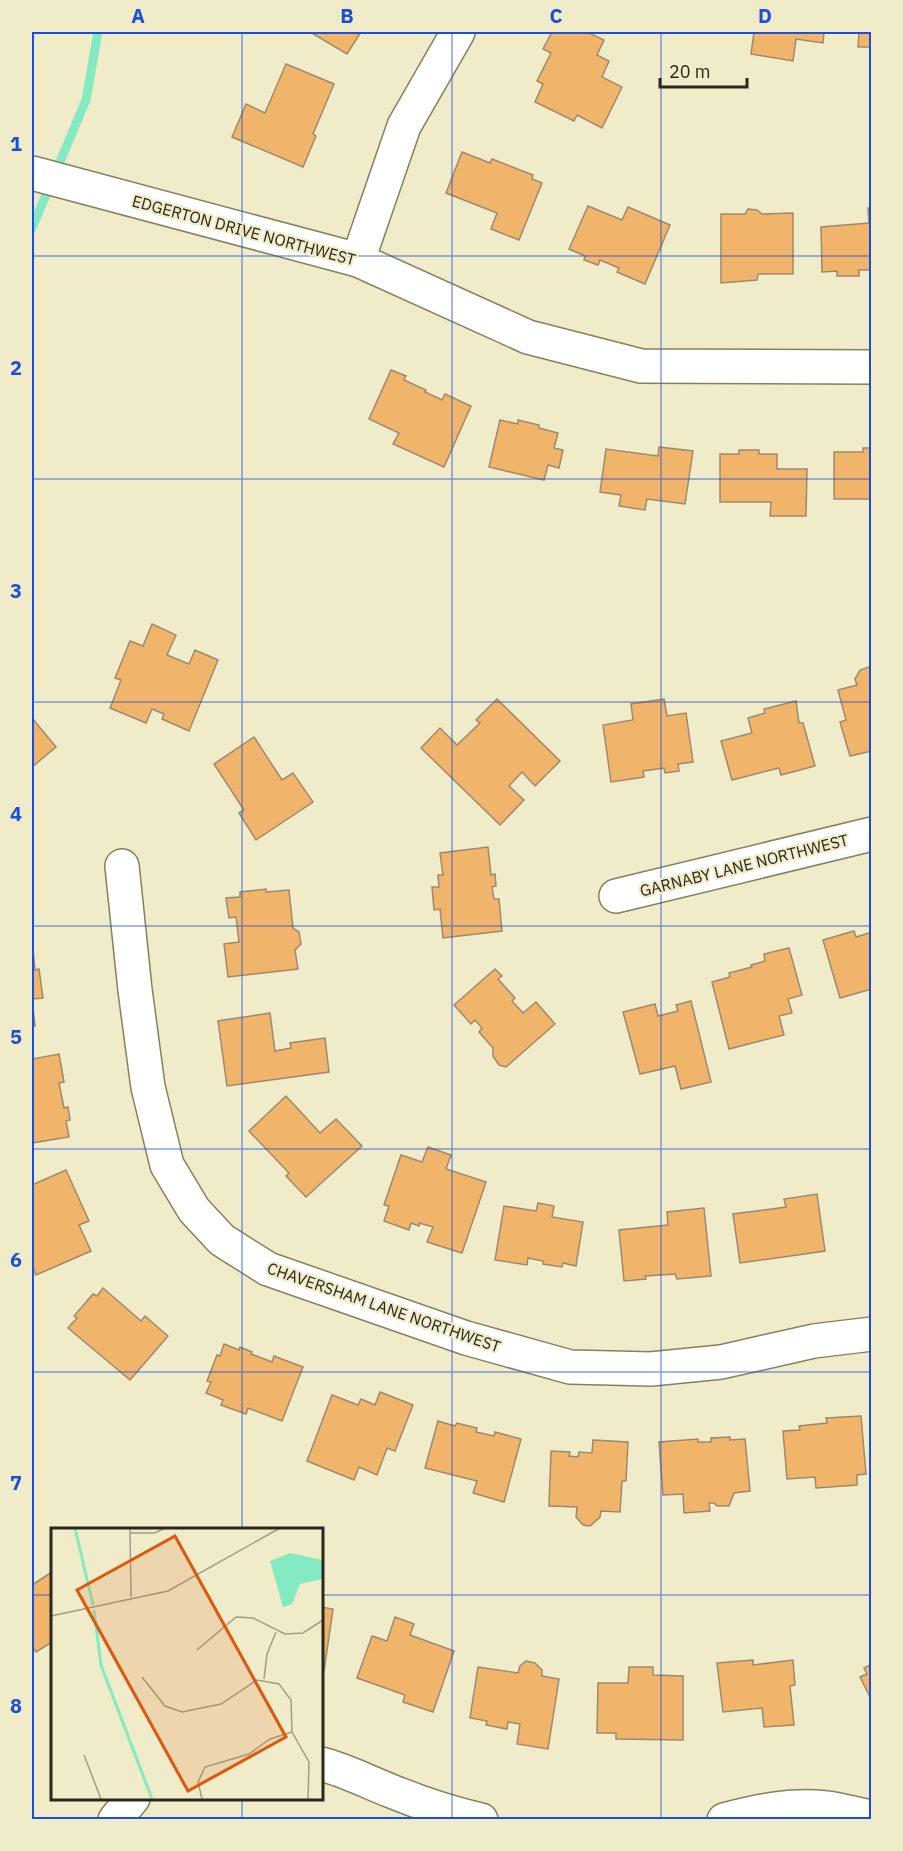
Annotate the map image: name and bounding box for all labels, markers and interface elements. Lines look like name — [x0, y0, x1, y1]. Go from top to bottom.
text: A — [131, 2, 145, 29]
text: B — [340, 2, 354, 29]
text: C — [549, 2, 563, 29]
text: D — [758, 2, 772, 29]
scale bar — [660, 51, 747, 89]
text: 20 m — [669, 60, 711, 83]
text: 1 — [10, 130, 22, 157]
street label: EDGERTON DRIVE NORTHWEST — [130, 190, 358, 270]
text: 2 — [10, 354, 22, 381]
text: 3 — [10, 577, 22, 604]
text: 4 — [10, 800, 22, 827]
street label: GARNABY LANE NORTHWEST — [638, 829, 850, 901]
text: 5 — [10, 1023, 22, 1050]
text: 6 — [10, 1246, 22, 1273]
street label: CHAVERSHAM LANE NORTHWEST — [265, 1258, 503, 1356]
text: 7 — [10, 1469, 22, 1496]
inset map — [51, 1528, 322, 1800]
text: 8 — [10, 1692, 22, 1719]

